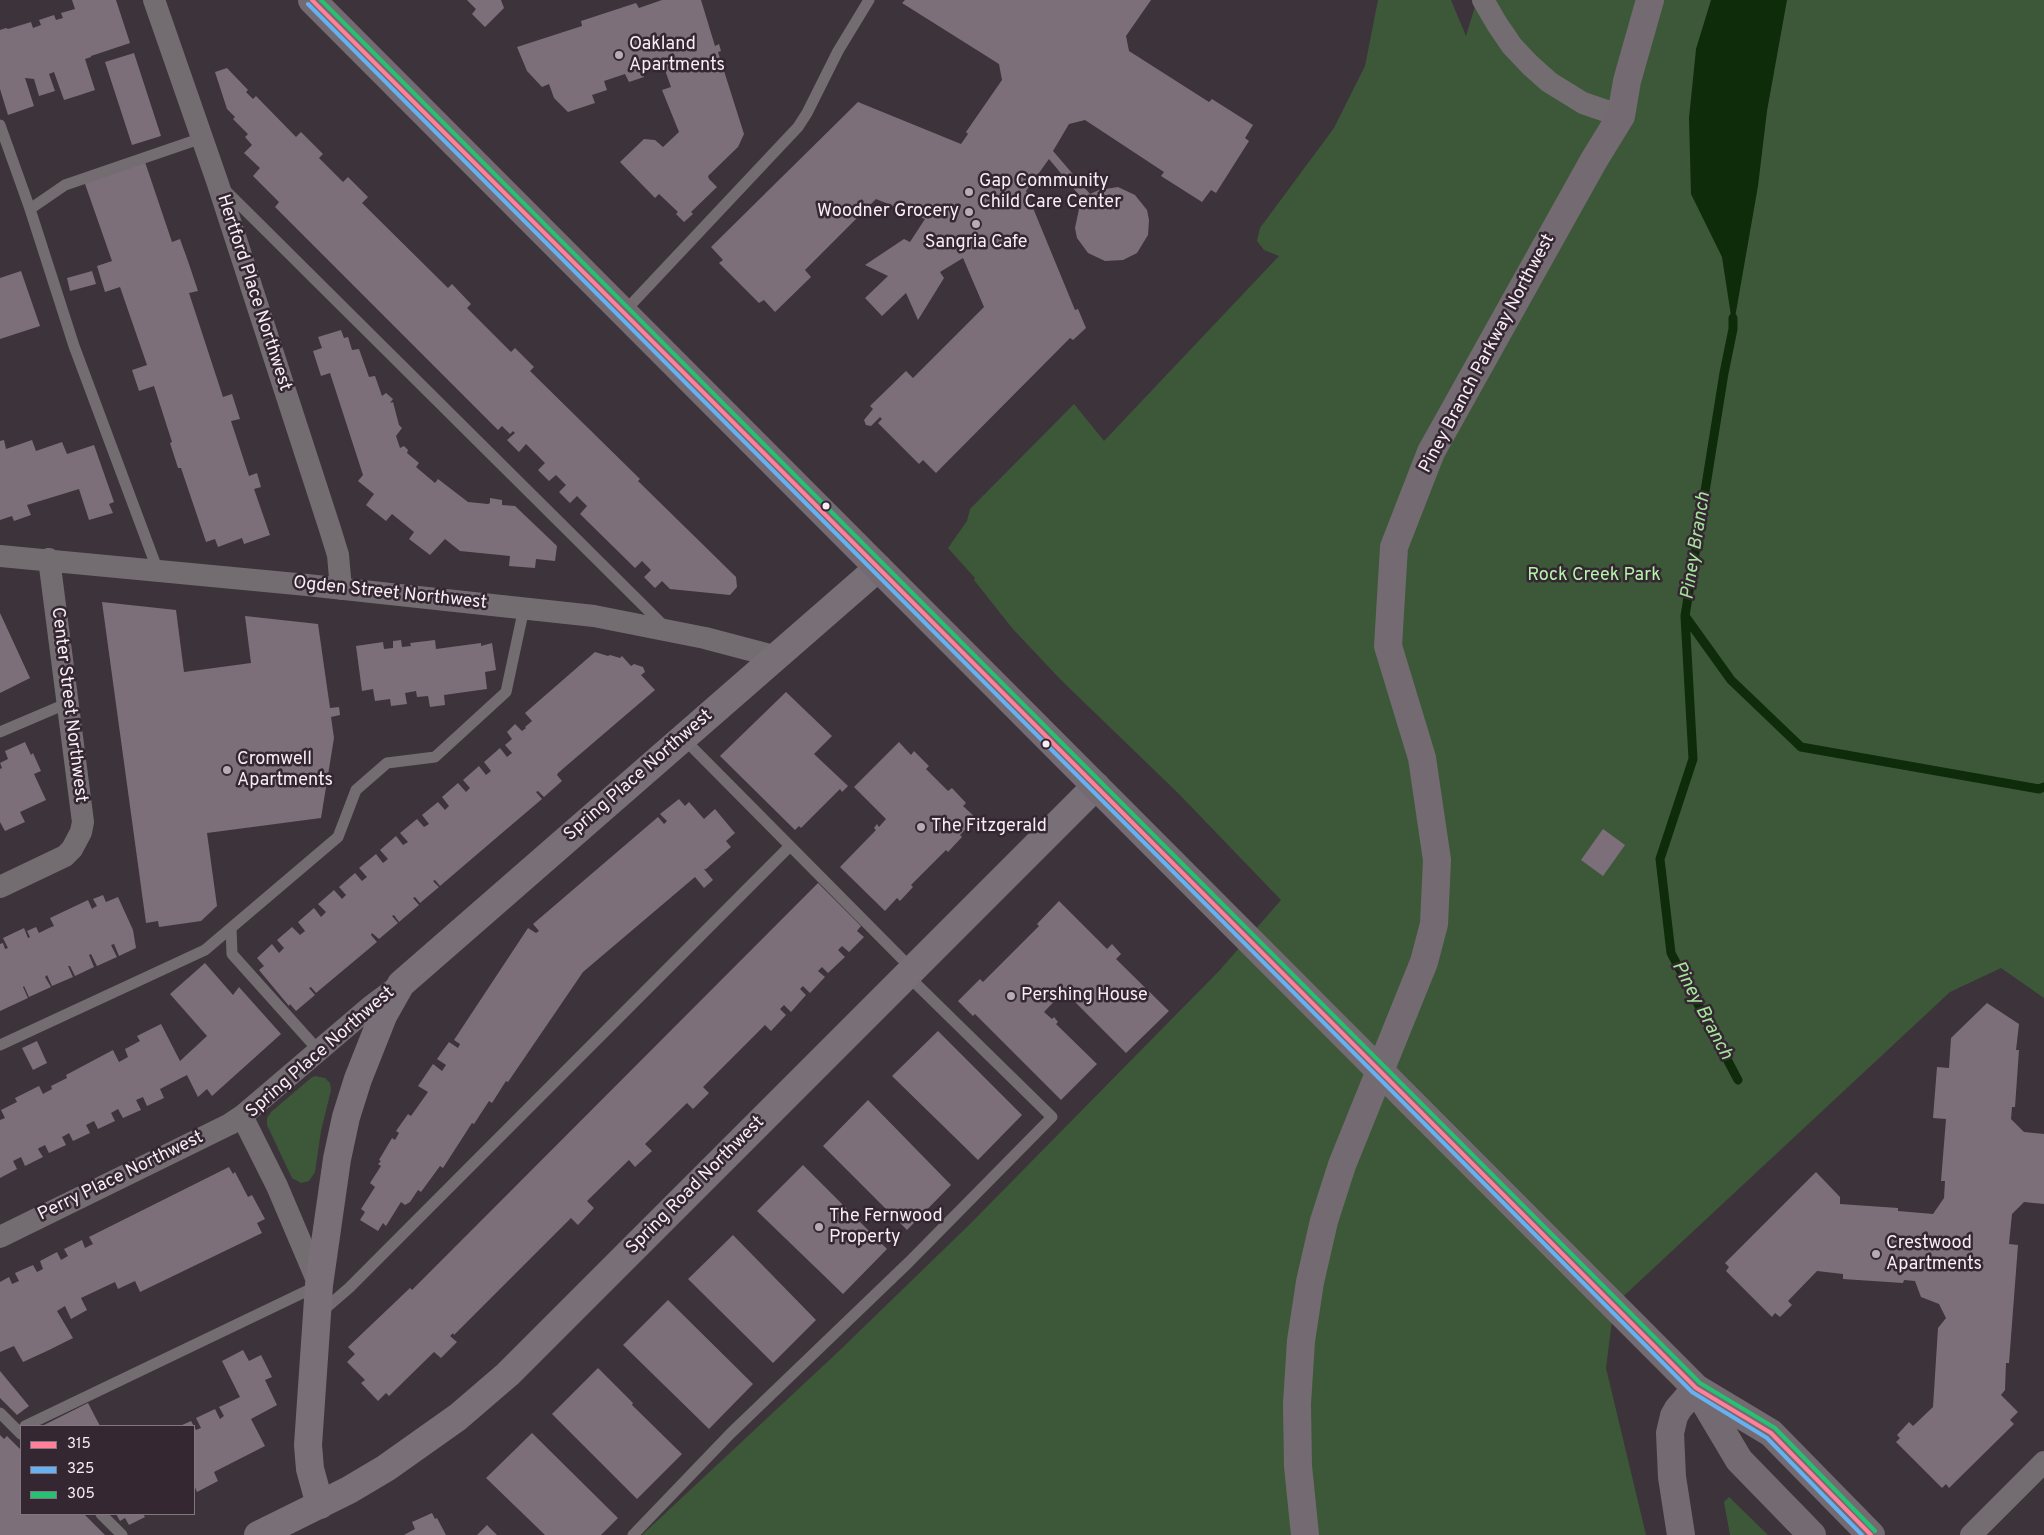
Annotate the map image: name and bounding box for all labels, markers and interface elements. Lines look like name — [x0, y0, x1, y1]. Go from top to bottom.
place label: Oakland Apartments — [629, 34, 725, 76]
marker: Oakland Apartments — [613, 49, 625, 61]
place label: Gap Community Child Care Center — [979, 171, 1121, 213]
marker: Gap Community Child Care Center — [963, 186, 975, 198]
street label: Hertford Place Northwest — [211, 192, 295, 394]
place label: Woodner Grocery — [817, 201, 959, 223]
marker: Woodner Grocery — [963, 206, 975, 218]
marker: Sangria Cafe — [970, 218, 982, 230]
street label: Piney Branch Parkway Northwest — [1416, 231, 1560, 477]
place label: Sangria Cafe — [925, 232, 1027, 254]
water label: Piney Branch — [1677, 491, 1717, 601]
unlabelled marker — [821, 501, 831, 511]
park label: Rock Creek Park — [1527, 565, 1661, 587]
street label: Ogden Street Northwest — [292, 573, 488, 615]
street label: Center Street Northwest — [45, 606, 91, 804]
street label: Spring Place Northwest — [560, 706, 718, 846]
unlabelled marker — [1041, 739, 1051, 749]
place label: Cromwell Apartments — [237, 749, 333, 792]
marker: Cromwell Apartments — [221, 764, 233, 776]
place label: The Fitzgerald — [931, 816, 1047, 838]
marker: The Fitzgerald — [915, 821, 927, 833]
water label: Piney Branch — [1665, 958, 1737, 1064]
street label: Spring Place Northwest — [242, 983, 400, 1123]
place label: Pershing House — [1021, 985, 1148, 1007]
marker: Pershing House — [1005, 990, 1017, 1002]
street label: Spring Road Northwest — [622, 1112, 770, 1260]
street label: Perry Place Northwest — [35, 1127, 207, 1227]
place label: The Fernwood Property — [829, 1206, 943, 1248]
marker: The Fernwood Property — [813, 1221, 825, 1233]
place label: Crestwood Apartments — [1886, 1233, 1982, 1276]
marker: Crestwood Apartments — [1870, 1248, 1882, 1260]
legend — [20, 1425, 195, 1515]
text: 315 — [67, 1435, 91, 1454]
text: 325 — [67, 1460, 94, 1479]
text: 305 — [67, 1485, 95, 1504]

